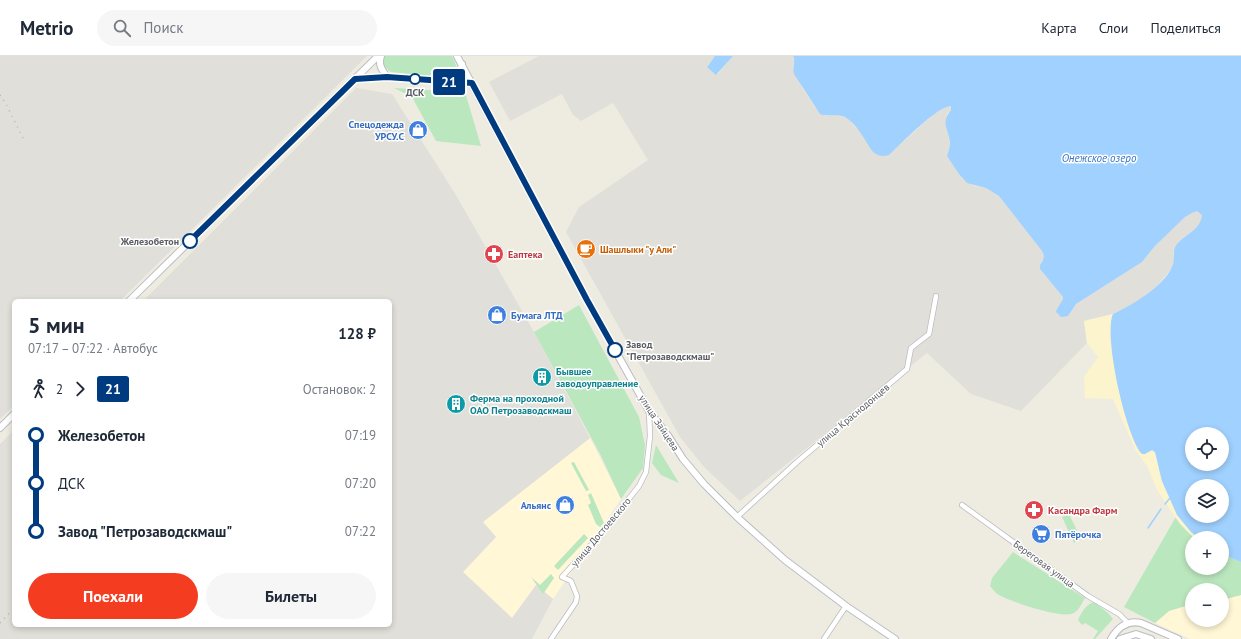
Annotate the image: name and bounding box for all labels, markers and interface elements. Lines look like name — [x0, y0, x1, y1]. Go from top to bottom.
search box — [97, 10, 377, 46]
text: Metrio — [20, 16, 73, 40]
icon: search — [111, 17, 133, 39]
text: Поиск — [143, 18, 184, 37]
text: Карта — [1041, 19, 1077, 37]
text: Слои — [1099, 19, 1128, 37]
text: Поделиться — [1150, 19, 1221, 37]
line badge: 21 — [431, 69, 467, 95]
marker: ДСК — [409, 73, 421, 85]
text: 21 — [441, 73, 457, 91]
place label: ДСК — [406, 86, 425, 99]
place label: Спецодежда УРСУ.С — [348, 118, 404, 143]
shop icon: Спецодежда УРСУ.С — [407, 119, 429, 141]
water label: Онежское озеро — [1062, 151, 1137, 165]
marker: Железобетон — [182, 233, 198, 249]
place label: Железобетон — [120, 235, 179, 248]
cafe icon: Шашлыки "у Али" — [575, 238, 597, 260]
pharmacy icon: Еаптека — [483, 243, 505, 265]
place label: Шашлыки "у Али" — [600, 243, 676, 256]
place label: Еаптека — [508, 248, 543, 261]
shop icon: Бумага ЛТД — [486, 304, 508, 326]
place label: Бумага ЛТД — [511, 309, 563, 322]
text: 5 мин — [28, 311, 85, 339]
text: 128 ₽ — [338, 324, 376, 343]
place label: Завод "Петрозаводскмаш" — [626, 338, 714, 363]
text: 07:17 – 07:22 · Автобус — [28, 340, 158, 357]
marker: Завод "Петрозаводскмаш" — [607, 342, 623, 358]
place label: Бывшее заводоуправление — [556, 365, 638, 390]
building icon: Бывшее заводоуправление — [531, 366, 553, 388]
icon: walk — [28, 378, 50, 400]
icon: forward — [69, 378, 91, 400]
text: 21 — [105, 380, 121, 398]
text: 2 — [56, 381, 63, 398]
text: Остановок: 2 — [303, 381, 376, 398]
street label: улица Краснодонцев — [814, 381, 892, 449]
place label: Ферма на проходной ОАО Петрозаводскмаш — [470, 392, 571, 417]
street label: улица Зайцева — [636, 392, 682, 454]
building icon: Ферма на проходной ОАО Петрозаводскмаш — [445, 393, 467, 415]
text: Железобетон — [58, 426, 145, 445]
text: 07:19 — [345, 427, 376, 444]
map controls — [1185, 427, 1229, 627]
button: locate — [1185, 427, 1229, 471]
text: ДСК — [58, 474, 85, 493]
text: 07:20 — [345, 475, 376, 492]
button: layers — [1185, 479, 1229, 523]
shop icon: Альянс — [554, 494, 576, 516]
street label: улица Достоевского — [568, 495, 634, 569]
place label: Альянс — [521, 499, 552, 512]
pharmacy icon: Касандра Фарм — [1023, 499, 1045, 521]
place label: Касандра Фарм — [1048, 504, 1118, 517]
text: Завод "Петрозаводскмаш" — [58, 522, 232, 541]
text: 07:22 — [345, 523, 376, 540]
supermarket icon: Пятёрочка — [1030, 523, 1052, 545]
place label: Пятёрочка — [1055, 528, 1101, 541]
button: + — [1185, 531, 1229, 575]
street label: Береговая улица — [1011, 537, 1077, 591]
button: Поехали — [28, 573, 198, 619]
button: Билеты — [206, 573, 376, 619]
button: − — [1185, 583, 1229, 627]

